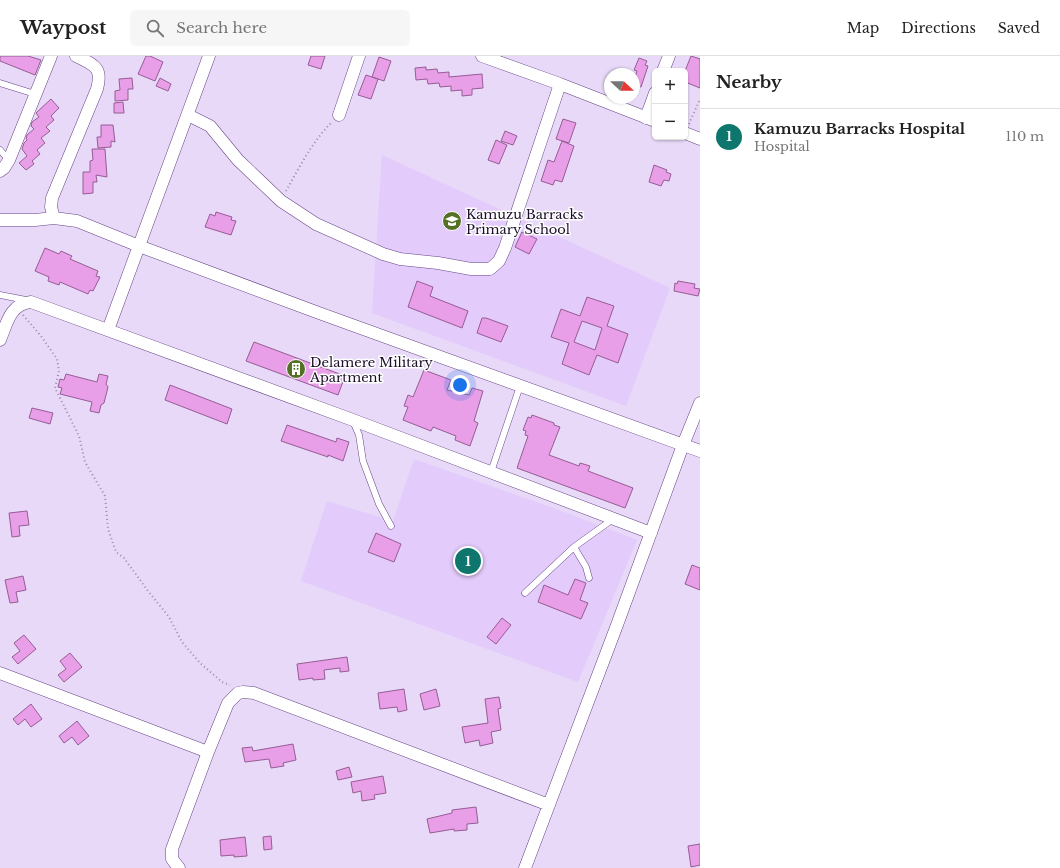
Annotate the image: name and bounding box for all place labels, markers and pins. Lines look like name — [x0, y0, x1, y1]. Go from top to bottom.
place label: Kamuzu Barracks Primary School — [466, 206, 583, 238]
school or university icon: Kamuzu Barracks Primary School — [441, 210, 463, 232]
place label: Delamere Military Apartment — [309, 354, 434, 386]
building icon: Delamere Military Apartment — [285, 358, 307, 380]
pin: 1 — [455, 546, 481, 576]

